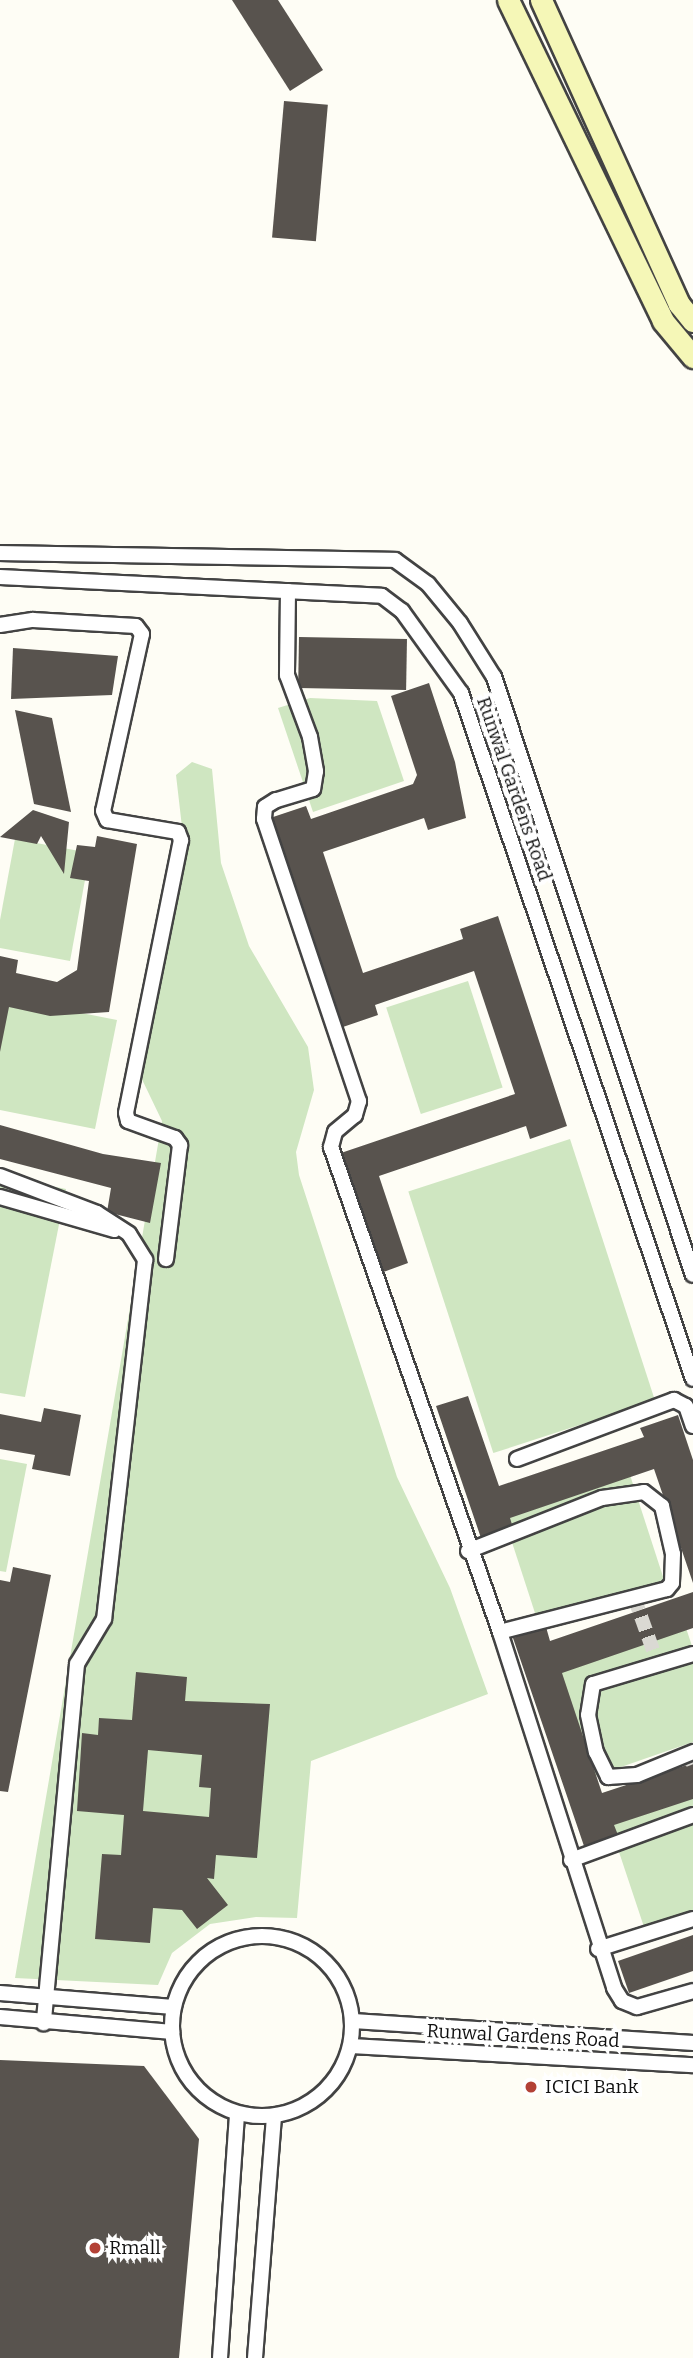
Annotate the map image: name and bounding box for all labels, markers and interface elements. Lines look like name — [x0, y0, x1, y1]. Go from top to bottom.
street label: Runwal Gardens Road — [472, 694, 556, 884]
street label: Runwal Gardens Road — [426, 2020, 620, 2052]
place label: ICICI Bank — [545, 2076, 638, 2098]
marker: ICICI Bank — [523, 2079, 539, 2095]
place label: Rmall — [109, 2237, 161, 2259]
marker: Rmall — [87, 2240, 103, 2256]

